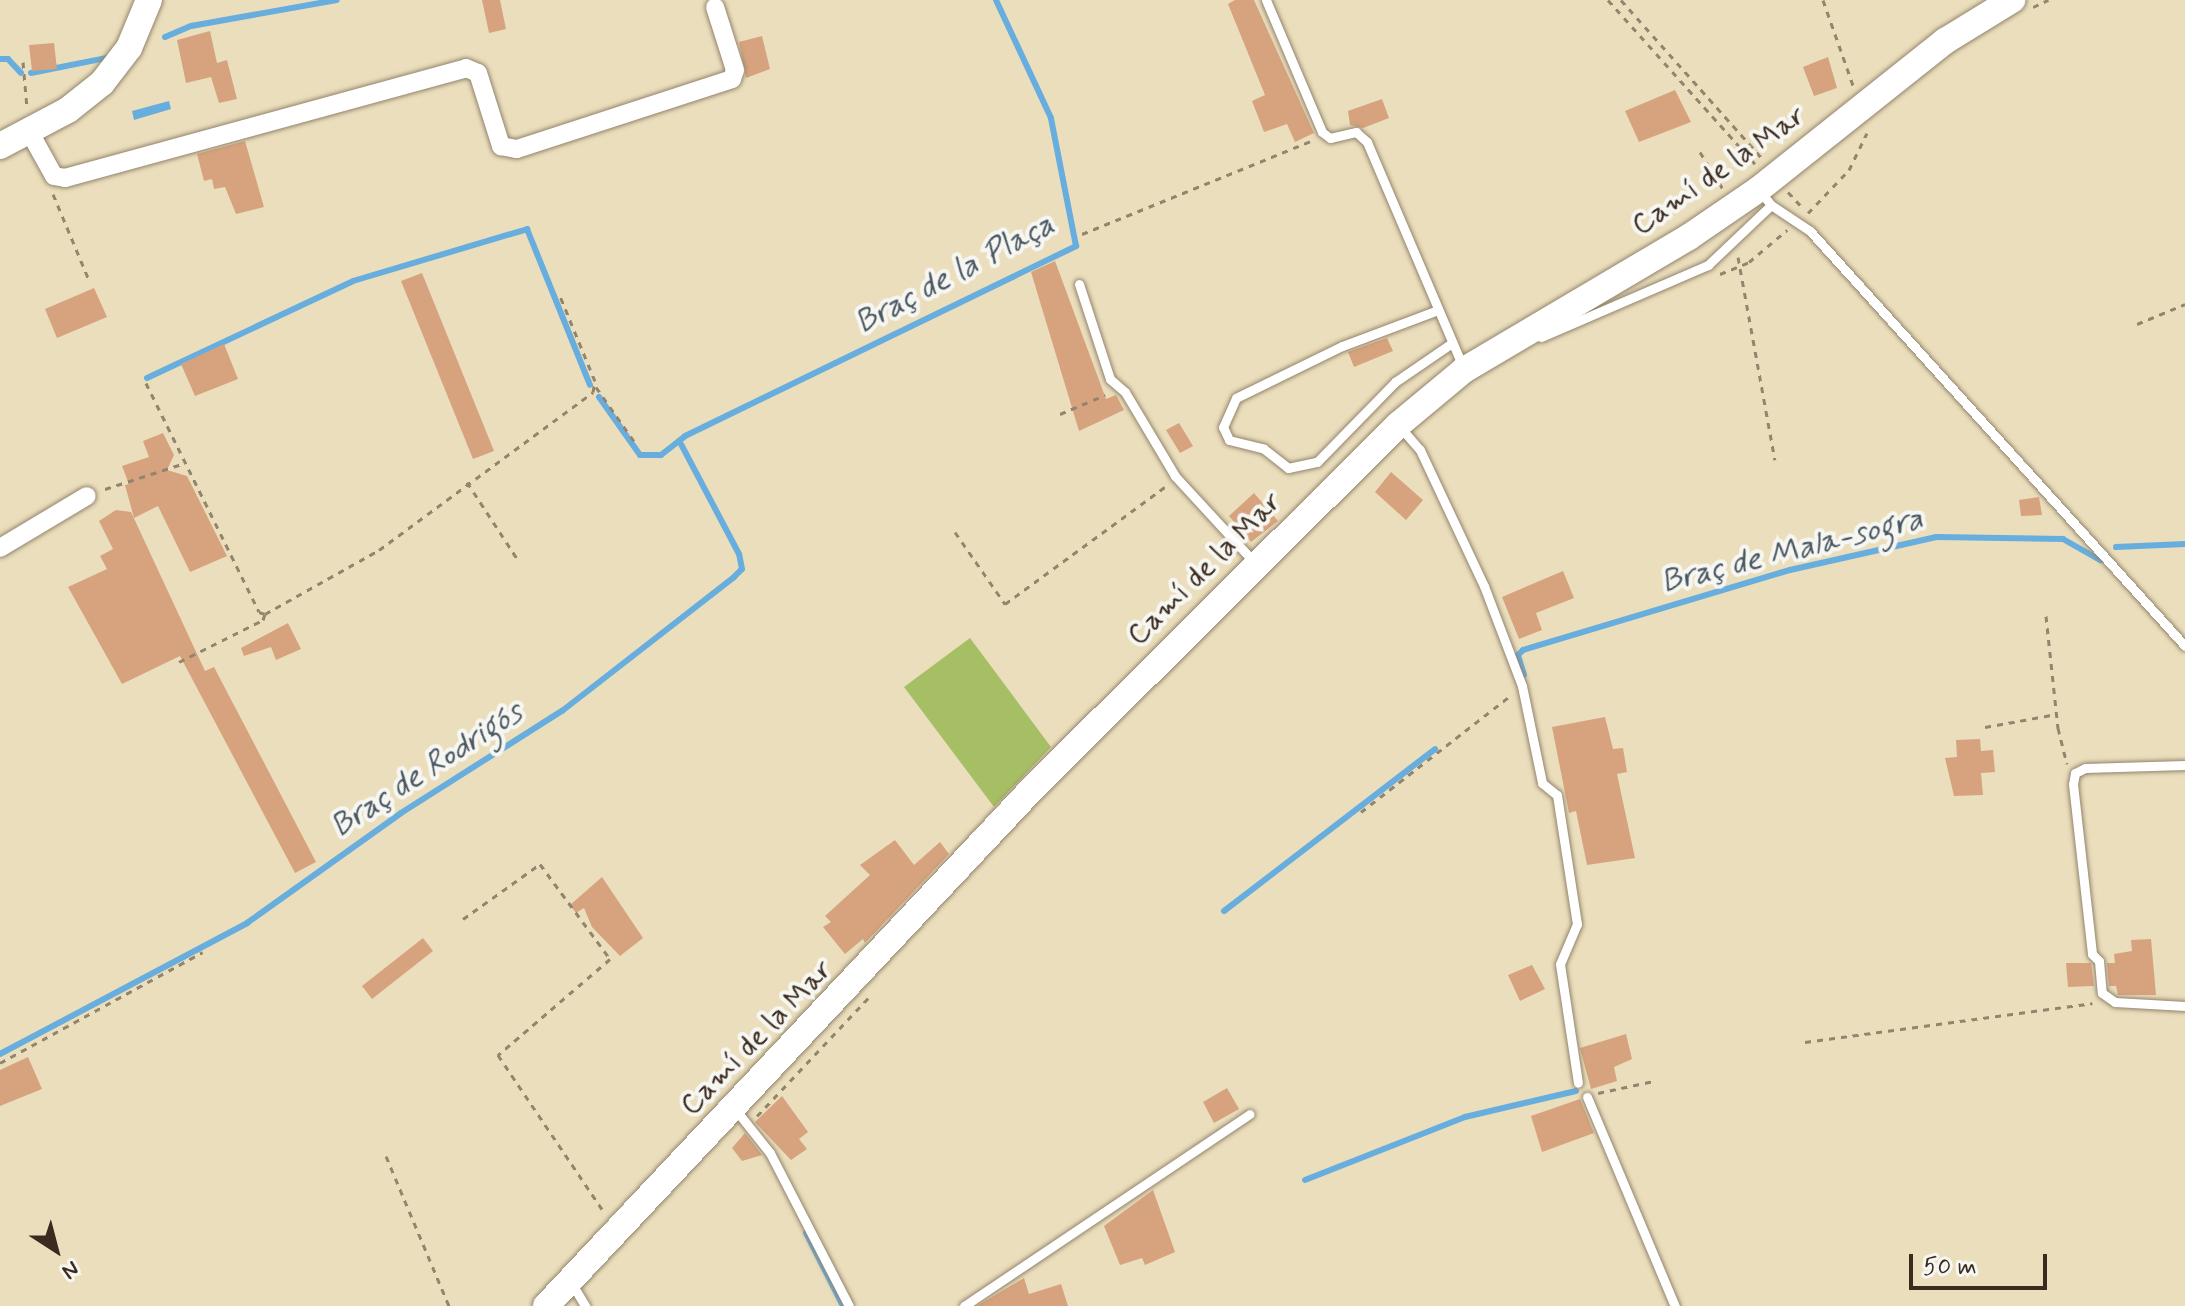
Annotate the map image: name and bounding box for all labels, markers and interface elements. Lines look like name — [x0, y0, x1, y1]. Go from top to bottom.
street label: Camí de la Mar — [1625, 98, 1813, 244]
water label: Braç de la Plaça — [850, 206, 1060, 342]
street label: Camí de la Mar — [1120, 484, 1290, 654]
water label: Braç de Mala-sogra — [1659, 500, 1925, 602]
water label: Braç de Rodrigós — [323, 693, 531, 847]
street label: Camí de la Mar — [673, 952, 841, 1124]
north arrow — [16, 1210, 96, 1290]
scale bar — [1913, 1238, 2051, 1288]
text: 50 m — [1923, 1252, 1977, 1283]
text: N — [56, 1254, 84, 1285]

